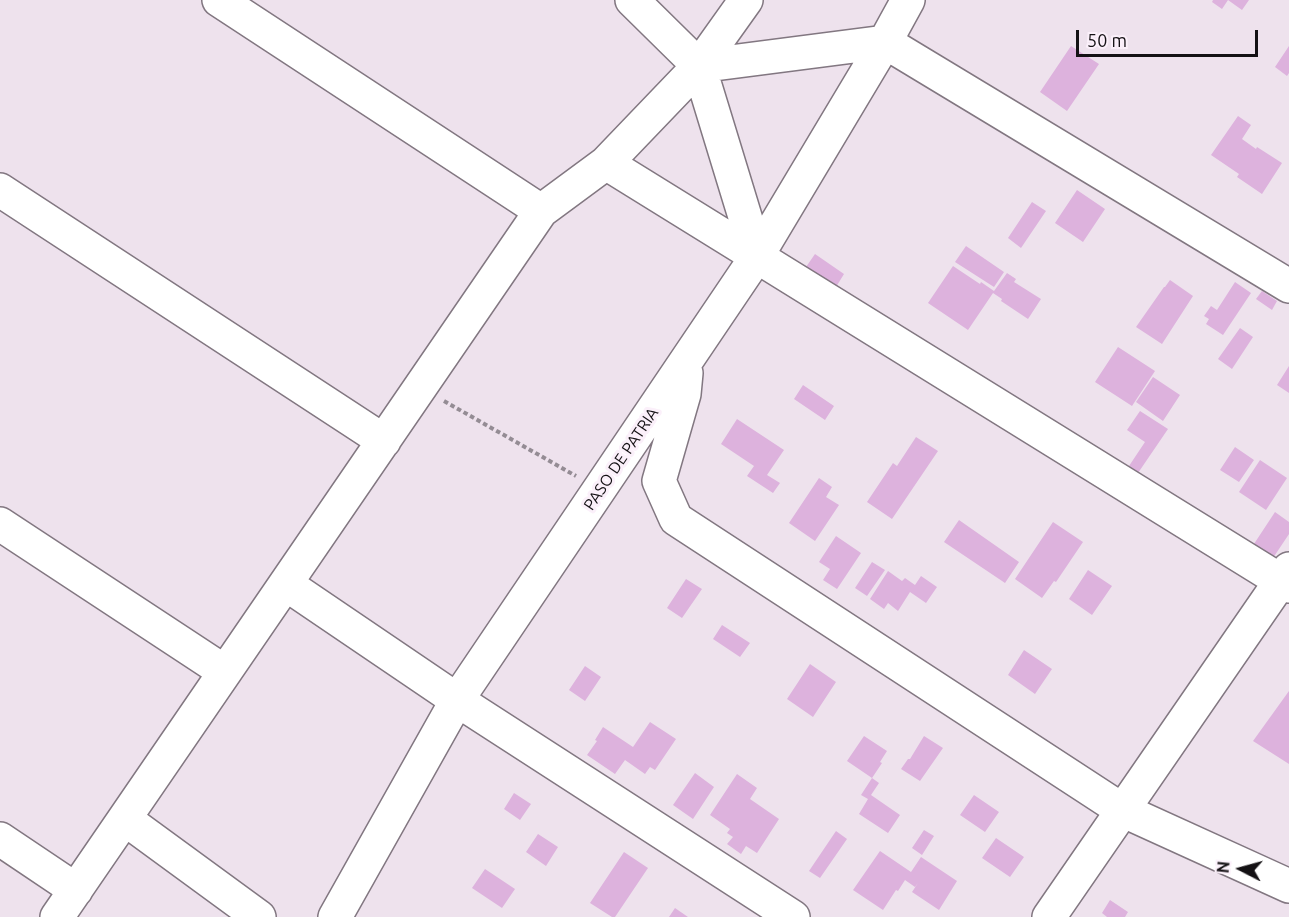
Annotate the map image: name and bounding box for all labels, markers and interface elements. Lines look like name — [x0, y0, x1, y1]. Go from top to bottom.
scale bar — [1079, 18, 1260, 56]
text: 50 m — [1087, 30, 1127, 50]
street label: PASO DE PATRIA — [580, 404, 662, 514]
north arrow — [1211, 839, 1271, 899]
text: N — [1214, 860, 1233, 874]

